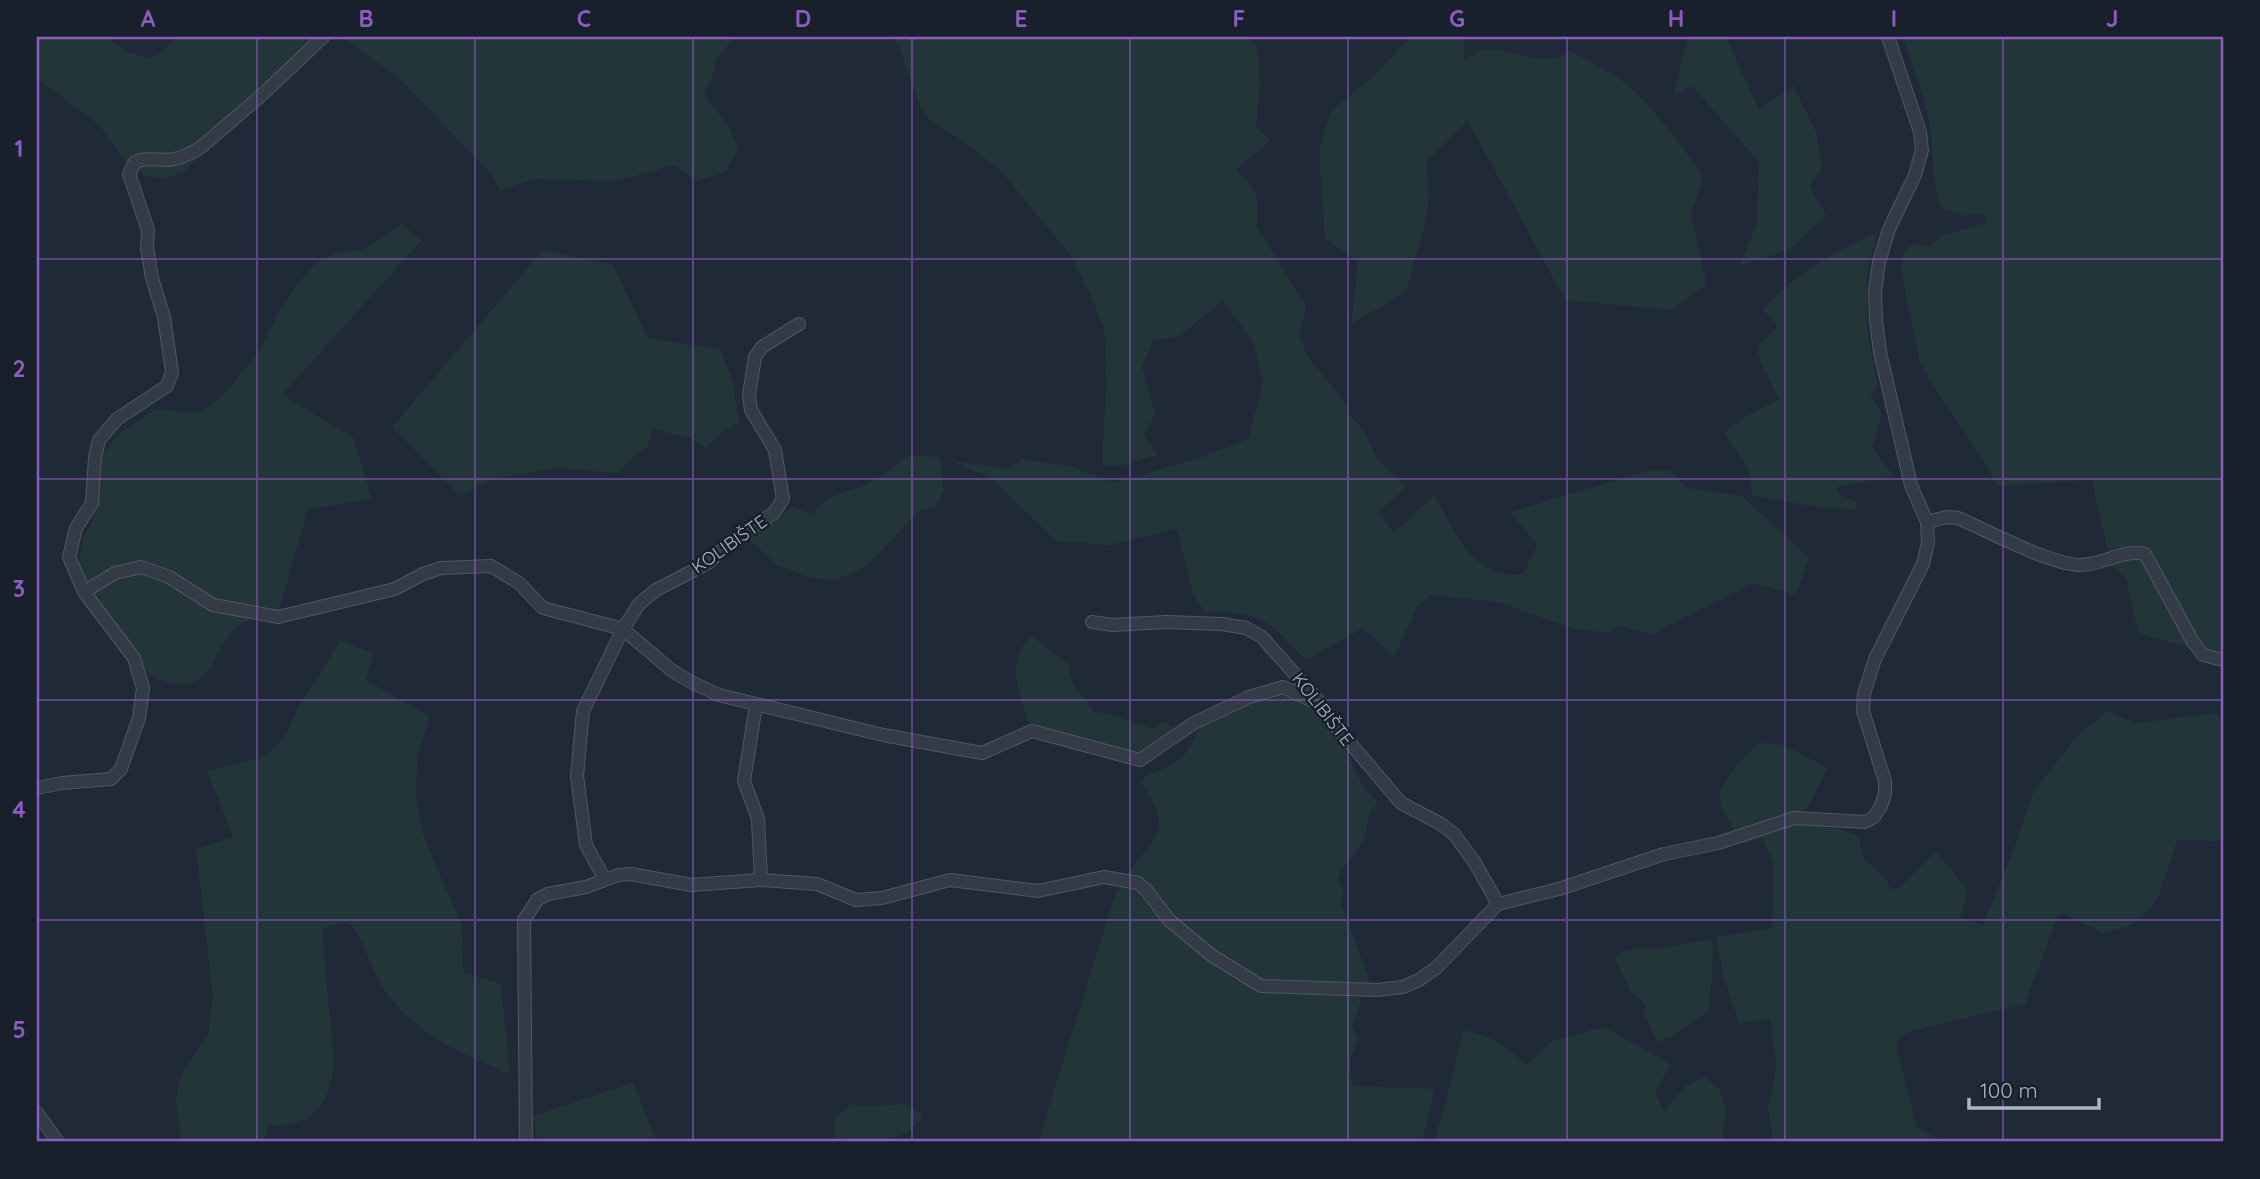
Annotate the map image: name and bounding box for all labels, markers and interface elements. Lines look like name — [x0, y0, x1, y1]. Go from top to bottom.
text: A — [141, 4, 156, 33]
text: B — [358, 4, 374, 33]
text: C — [577, 4, 591, 33]
text: D — [795, 4, 811, 33]
text: E — [1014, 4, 1028, 33]
text: F — [1233, 4, 1245, 33]
text: G — [1449, 4, 1465, 33]
text: H — [1668, 4, 1684, 33]
text: I — [1891, 4, 1897, 33]
text: J — [2106, 4, 2118, 33]
text: 1 — [15, 134, 23, 163]
text: 2 — [12, 354, 26, 383]
street label: KOLIBIŠTE — [687, 510, 771, 578]
text: 3 — [13, 574, 25, 603]
street label: KOLIBIŠTE — [1287, 668, 1359, 750]
text: 4 — [12, 795, 26, 824]
text: 5 — [12, 1015, 26, 1044]
scale bar — [1969, 1067, 2099, 1111]
text: 100 m — [1980, 1077, 2038, 1103]

